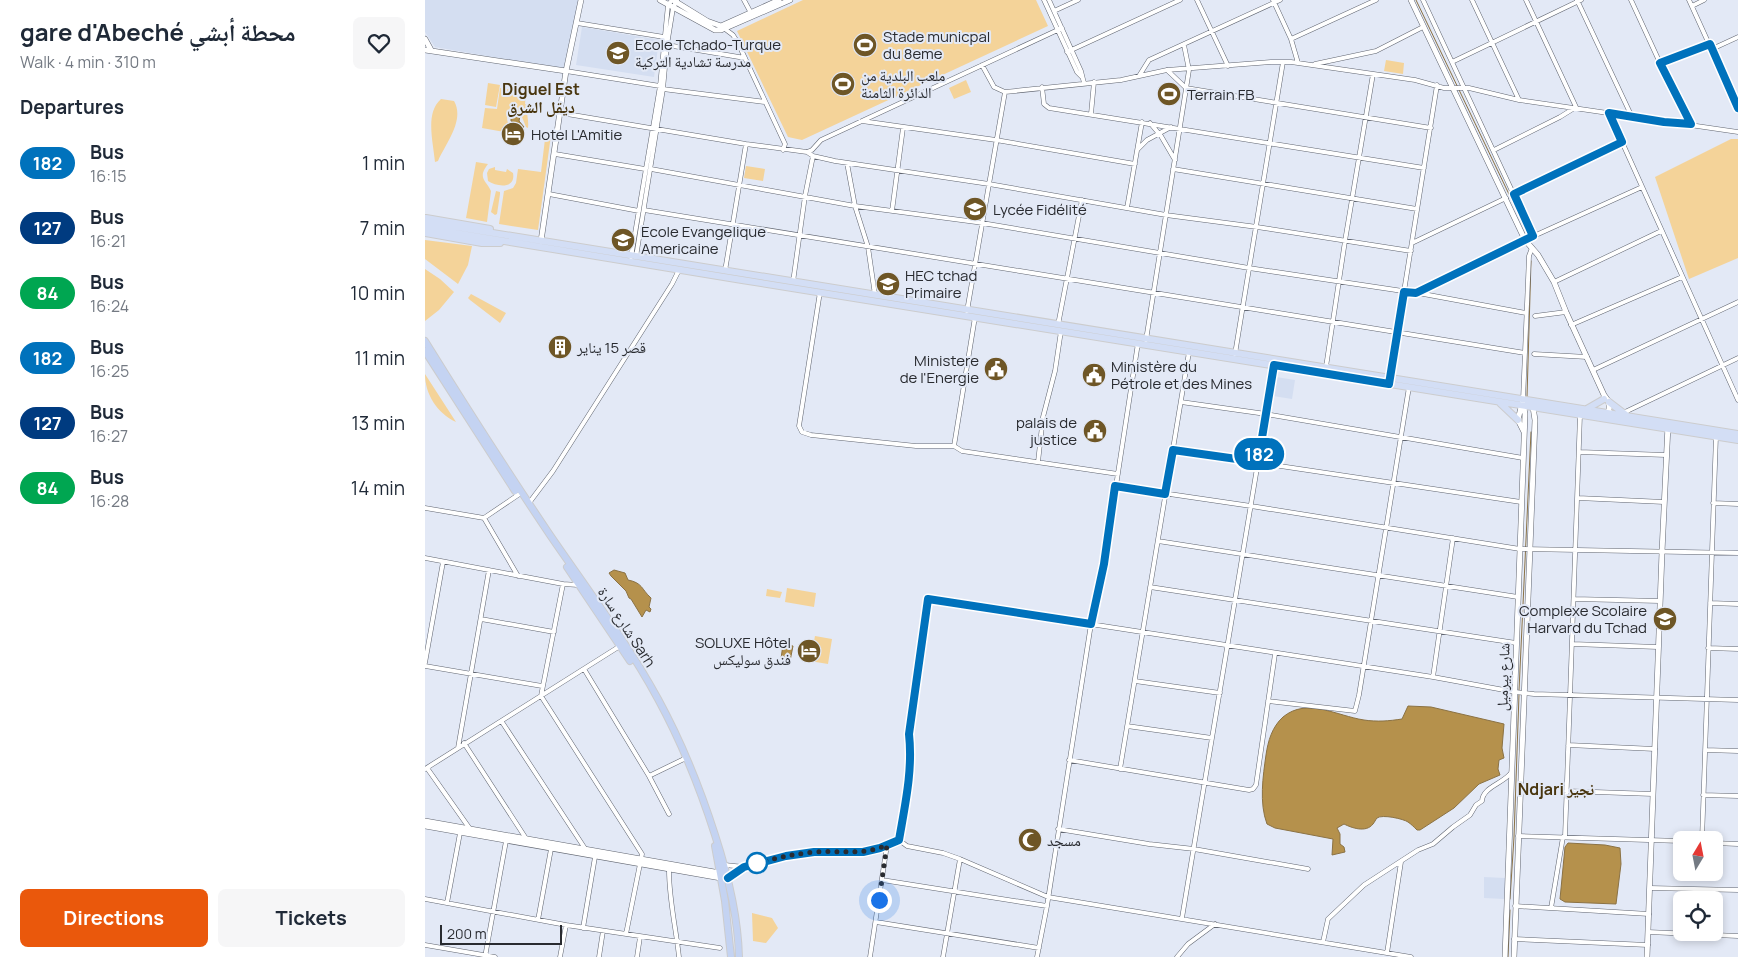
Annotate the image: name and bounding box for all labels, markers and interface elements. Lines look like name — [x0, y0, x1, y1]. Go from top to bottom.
text: gare d'Abeché محطة أبشي — [20, 15, 296, 48]
button: heart — [353, 17, 405, 69]
place label: Stade municpal du 8eme — [883, 26, 990, 64]
sports icon: Stade municpal du 8eme — [852, 32, 878, 58]
place label: Ecole Tchado-Turque مدرسة تشادية التركية — [635, 34, 781, 72]
school or university icon: Ecole Tchado-Turque مدرسة تشادية التركية — [605, 40, 631, 66]
text: Walk · 4 min · 310 m — [20, 51, 156, 73]
place label: ملعب البلدية من الدائرة الثامنة — [861, 65, 946, 103]
sports icon: ملعب البلدية من الدائرة الثامنة — [830, 71, 856, 97]
district label: Diguel Est ديقل الشرق — [502, 78, 580, 118]
sports icon: Terrain FB — [1156, 81, 1182, 107]
place label: Terrain FB — [1187, 84, 1255, 105]
text: Departures — [20, 94, 124, 120]
hotel icon: Hotel L'Amitie — [500, 121, 526, 147]
place label: Hotel L'Amitie — [531, 124, 623, 145]
text: Bus — [90, 139, 124, 165]
text: 1 min — [362, 150, 405, 176]
text: 182 — [33, 151, 62, 175]
text: 16:15 — [90, 165, 126, 187]
school or university icon: Lycée Fidélité — [962, 196, 988, 222]
place label: Lycée Fidélité — [993, 199, 1087, 220]
text: Bus — [90, 204, 124, 230]
text: 7 min — [360, 215, 405, 241]
text: 127 — [33, 216, 62, 240]
place label: Ecole Evangelique Americaine — [641, 221, 766, 259]
school or university icon: Ecole Evangelique Americaine — [610, 227, 636, 253]
text: 16:21 — [90, 230, 126, 252]
place label: HEC tchad Primaire — [905, 265, 977, 303]
text: Bus — [90, 269, 124, 295]
school or university icon: HEC tchad Primaire — [875, 271, 901, 297]
text: 10 min — [350, 280, 405, 306]
text: 84 — [37, 281, 58, 305]
text: 16:24 — [90, 295, 129, 317]
text: Bus — [90, 334, 124, 360]
building icon: قصر 15 يناير — [547, 334, 573, 360]
place label: قصر 15 يناير — [576, 337, 646, 358]
text: 11 min — [355, 345, 405, 371]
text: 182 — [33, 346, 62, 370]
place label: Ministere de l'Energie — [900, 350, 979, 388]
public building icon: Ministere de l'Energie — [983, 356, 1009, 382]
place label: Ministère du Pétrole et des Mines — [1111, 356, 1252, 394]
text: 16:25 — [90, 360, 129, 382]
public building icon: Ministère du Pétrole et des Mines — [1081, 362, 1107, 388]
text: Bus — [90, 399, 124, 425]
text: 13 min — [351, 410, 405, 436]
text: 127 — [33, 411, 62, 435]
place label: palais de justice — [1016, 412, 1077, 450]
public building icon: palais de justice — [1082, 418, 1108, 444]
text: 16:27 — [90, 425, 128, 447]
line badge: 182 — [1230, 438, 1288, 470]
text: 182 — [1244, 442, 1274, 466]
text: Bus — [90, 464, 124, 490]
text: 14 min — [351, 475, 405, 501]
text: 84 — [37, 476, 58, 500]
text: 16:28 — [90, 490, 129, 512]
street label: شارع سارة Sarh — [593, 583, 661, 671]
place label: Complexe Scolaire Harvard du Tchad — [1519, 600, 1647, 638]
school or university icon: Complexe Scolaire Harvard du Tchad — [1652, 606, 1678, 632]
place label: SOLUXE Hôtel فندق سوليكس — [695, 632, 791, 670]
hotel icon: SOLUXE Hôtel فندق سوليكس — [796, 638, 822, 664]
street label: شارع بيرميل — [1491, 642, 1515, 711]
district label: Ndjari نجير — [1518, 778, 1594, 800]
mosque icon: مسجد — [1017, 827, 1043, 853]
place label: مسجد — [1047, 830, 1081, 851]
north arrow — [1673, 831, 1723, 881]
map controls — [1673, 831, 1723, 941]
unlabelled marker — [746, 852, 768, 874]
your location — [867, 888, 892, 913]
button: Directions — [20, 889, 208, 947]
button: Tickets — [218, 889, 405, 947]
button: locate — [1673, 891, 1723, 941]
scale bar — [440, 922, 563, 945]
text: 200 m — [447, 924, 487, 943]

